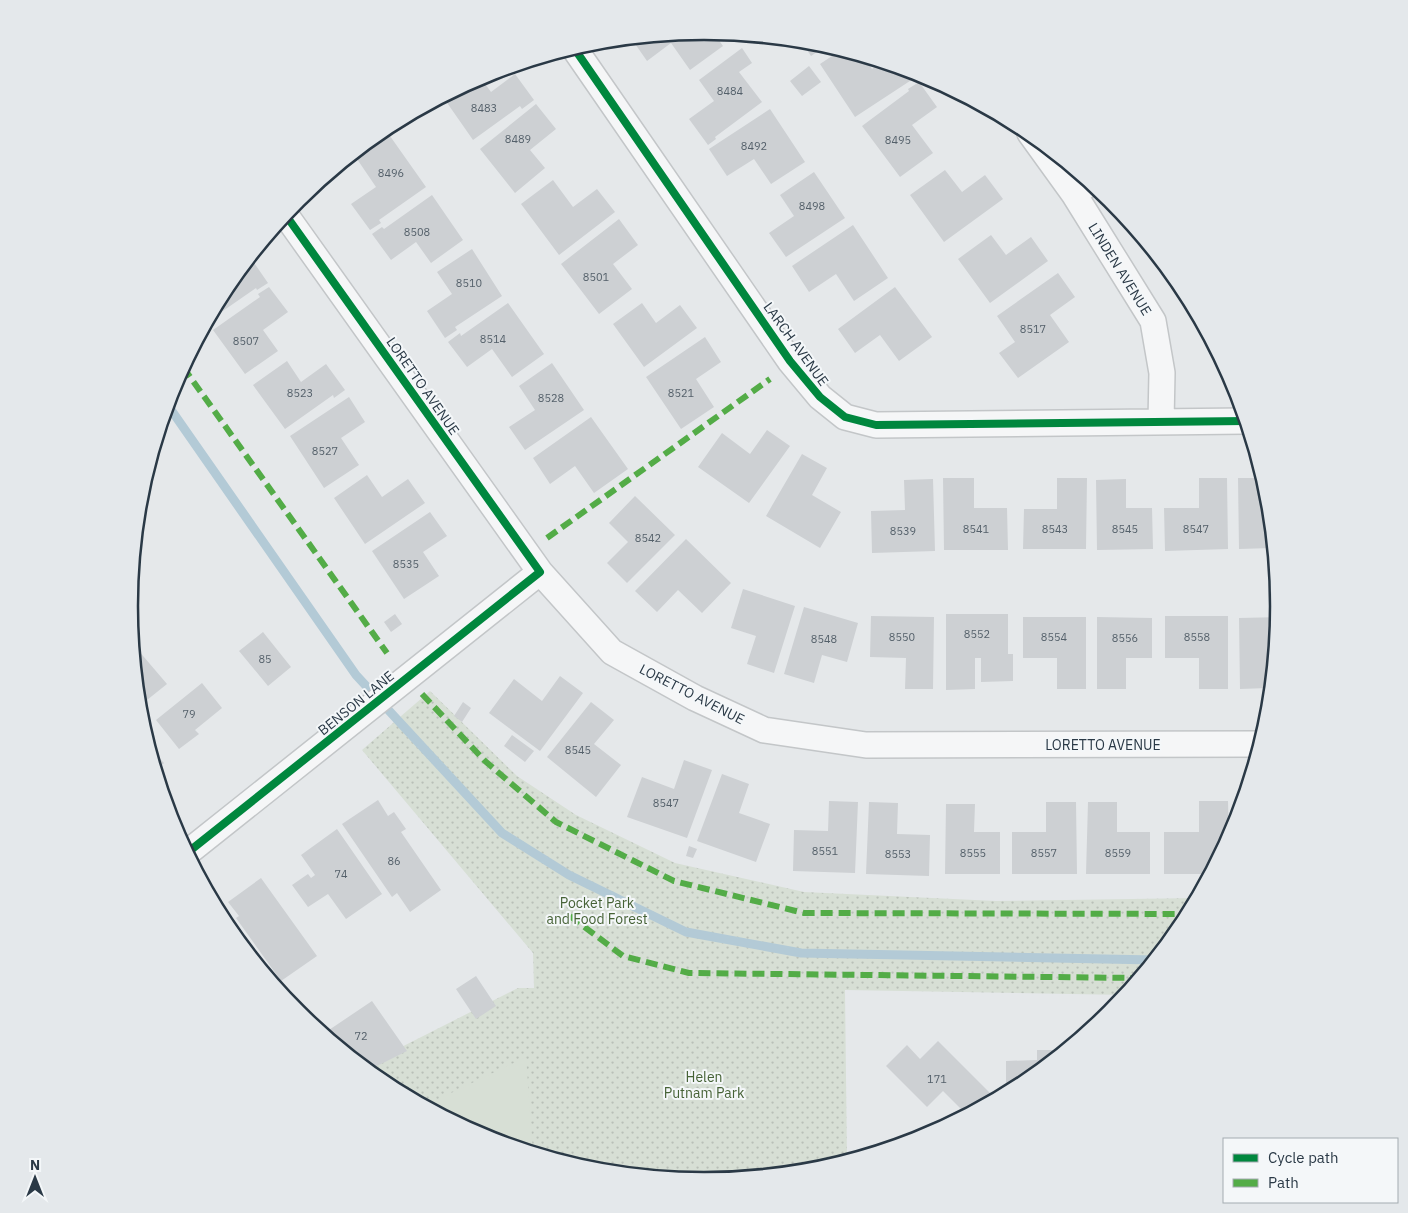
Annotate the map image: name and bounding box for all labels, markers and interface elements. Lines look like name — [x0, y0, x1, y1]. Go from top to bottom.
house number: 8484 — [717, 84, 744, 98]
house number: 8483 — [471, 101, 497, 115]
house number: 8489 — [505, 132, 531, 146]
house number: 8495 — [885, 133, 911, 147]
house number: 8492 — [741, 139, 767, 153]
house number: 8496 — [378, 166, 404, 180]
house number: 8498 — [799, 199, 825, 213]
street label: LINDEN AVENUE — [1084, 219, 1156, 319]
house number: 8508 — [404, 225, 430, 239]
house number: 8501 — [583, 270, 610, 284]
house number: 8510 — [456, 276, 482, 290]
street label: LARCH AVENUE — [759, 298, 833, 390]
house number: 8517 — [1020, 322, 1046, 336]
house number: 8514 — [480, 332, 507, 346]
house number: 8507 — [233, 334, 259, 348]
street label: LORETTO AVENUE — [382, 334, 464, 438]
house number: 8523 — [287, 386, 313, 400]
house number: 8521 — [668, 386, 695, 400]
house number: 8528 — [538, 391, 564, 405]
house number: 8527 — [312, 444, 338, 458]
house number: 8541 — [963, 522, 990, 536]
house number: 8543 — [1042, 522, 1068, 536]
house number: 8545 — [1112, 522, 1138, 536]
house number: 8547 — [1183, 522, 1209, 536]
house number: 8539 — [890, 524, 916, 538]
house number: 8542 — [635, 531, 661, 545]
house number: 8535 — [393, 557, 419, 571]
house number: 8552 — [964, 627, 990, 641]
house number: 8550 — [889, 630, 915, 644]
house number: 8554 — [1041, 630, 1068, 644]
house number: 8558 — [1184, 630, 1210, 644]
house number: 8556 — [1112, 631, 1138, 645]
house number: 8548 — [811, 632, 837, 646]
house number: 85 — [258, 652, 272, 666]
street label: LORETTO AVENUE — [636, 660, 748, 728]
street label: BENSON LANE — [314, 667, 398, 739]
house number: 79 — [182, 707, 196, 721]
street label: LORETTO AVENUE — [1045, 736, 1161, 754]
house number: 8545 — [565, 743, 591, 757]
house number: 8547 — [653, 796, 679, 810]
house number: 8551 — [812, 844, 839, 858]
house number: 8555 — [960, 846, 986, 860]
house number: 8557 — [1031, 846, 1057, 860]
house number: 8559 — [1105, 846, 1131, 860]
house number: 8553 — [885, 847, 911, 861]
house number: 86 — [387, 854, 401, 868]
house number: 74 — [334, 867, 348, 881]
park label: Pocket Park and Food Forest — [546, 894, 648, 928]
house number: 72 — [354, 1029, 368, 1043]
park label: Helen Putnam Park — [664, 1068, 745, 1102]
house number: 171 — [927, 1072, 947, 1086]
legend — [1223, 1138, 1398, 1203]
text: Cycle path — [1268, 1148, 1339, 1167]
north arrow — [10, 1153, 60, 1203]
text: N — [30, 1156, 40, 1174]
text: Path — [1268, 1173, 1299, 1192]

